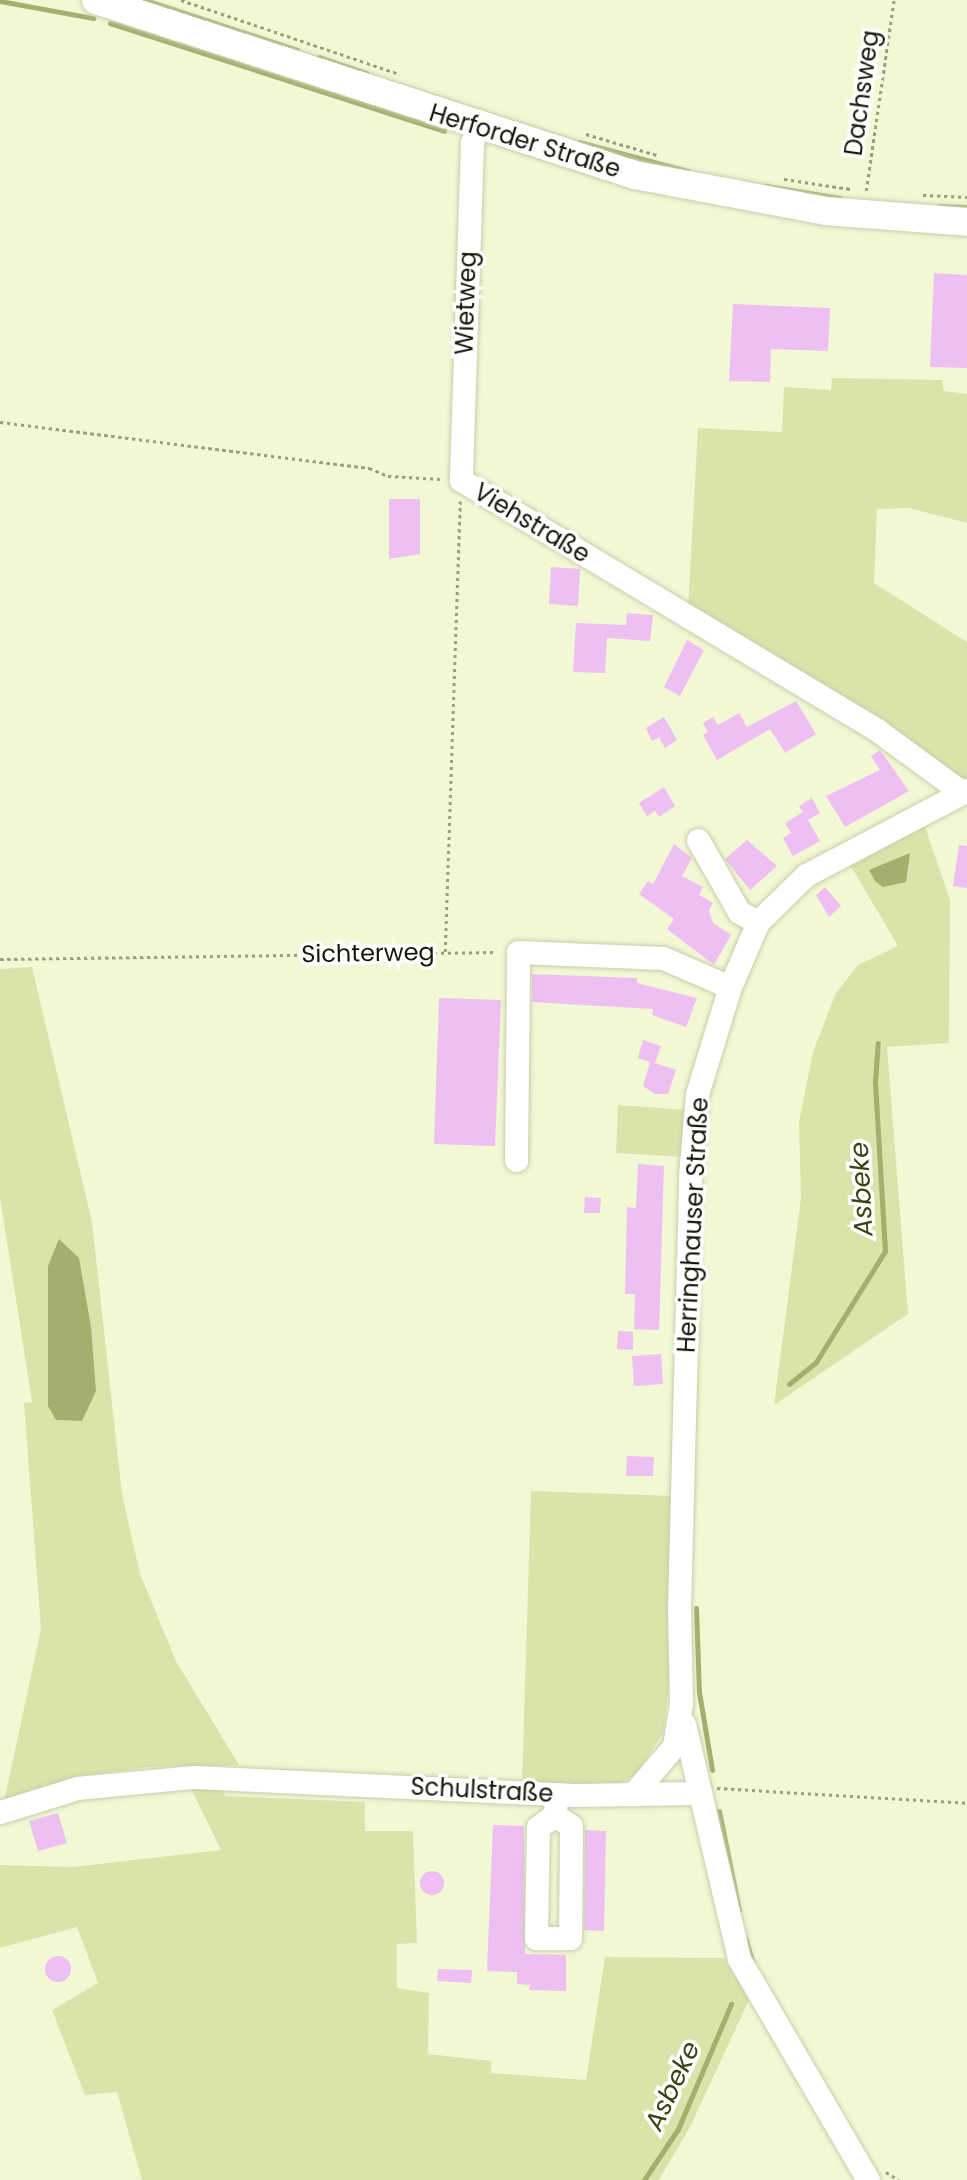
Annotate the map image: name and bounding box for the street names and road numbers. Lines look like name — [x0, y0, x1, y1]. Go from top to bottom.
street label: Dachsweg — [839, 28, 885, 158]
street label: Herforder Straße — [426, 98, 624, 184]
street label: Wietweg — [450, 251, 482, 355]
street label: Viehstraße — [469, 477, 595, 569]
street label: Sichterweg — [301, 937, 435, 969]
street label: Herringhauser Straße — [672, 1097, 714, 1353]
street label: Schulstraße — [410, 1772, 554, 1808]

